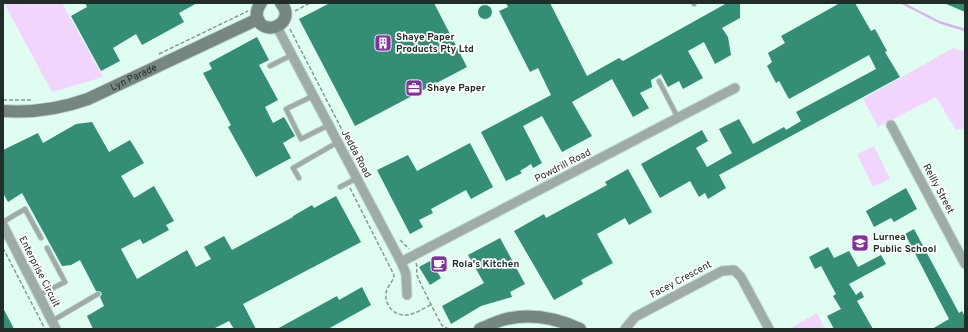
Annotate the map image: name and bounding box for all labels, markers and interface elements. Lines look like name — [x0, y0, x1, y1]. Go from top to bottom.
place label: Shaye Paper Products Pty Ltd — [396, 31, 474, 56]
building icon: Shaye Paper Products Pty Ltd — [373, 33, 393, 53]
street label: Lyn Parade — [108, 61, 159, 94]
office icon: Shaye Paper — [404, 78, 424, 98]
place label: Shaye Paper — [427, 82, 486, 95]
street label: Jedda Road — [338, 128, 374, 180]
street label: Powdrill Road — [533, 146, 593, 186]
street label: Reilly Street — [919, 162, 957, 216]
place label: Lurnea Public School — [873, 231, 936, 256]
school or university icon: Lurnea Public School — [850, 233, 870, 253]
street label: Enterprise Circuit — [15, 234, 63, 310]
cafe icon: Rola's Kitchen — [429, 254, 449, 274]
place label: Rola's Kitchen — [452, 258, 519, 271]
street label: Facey Crescent — [648, 258, 714, 302]

